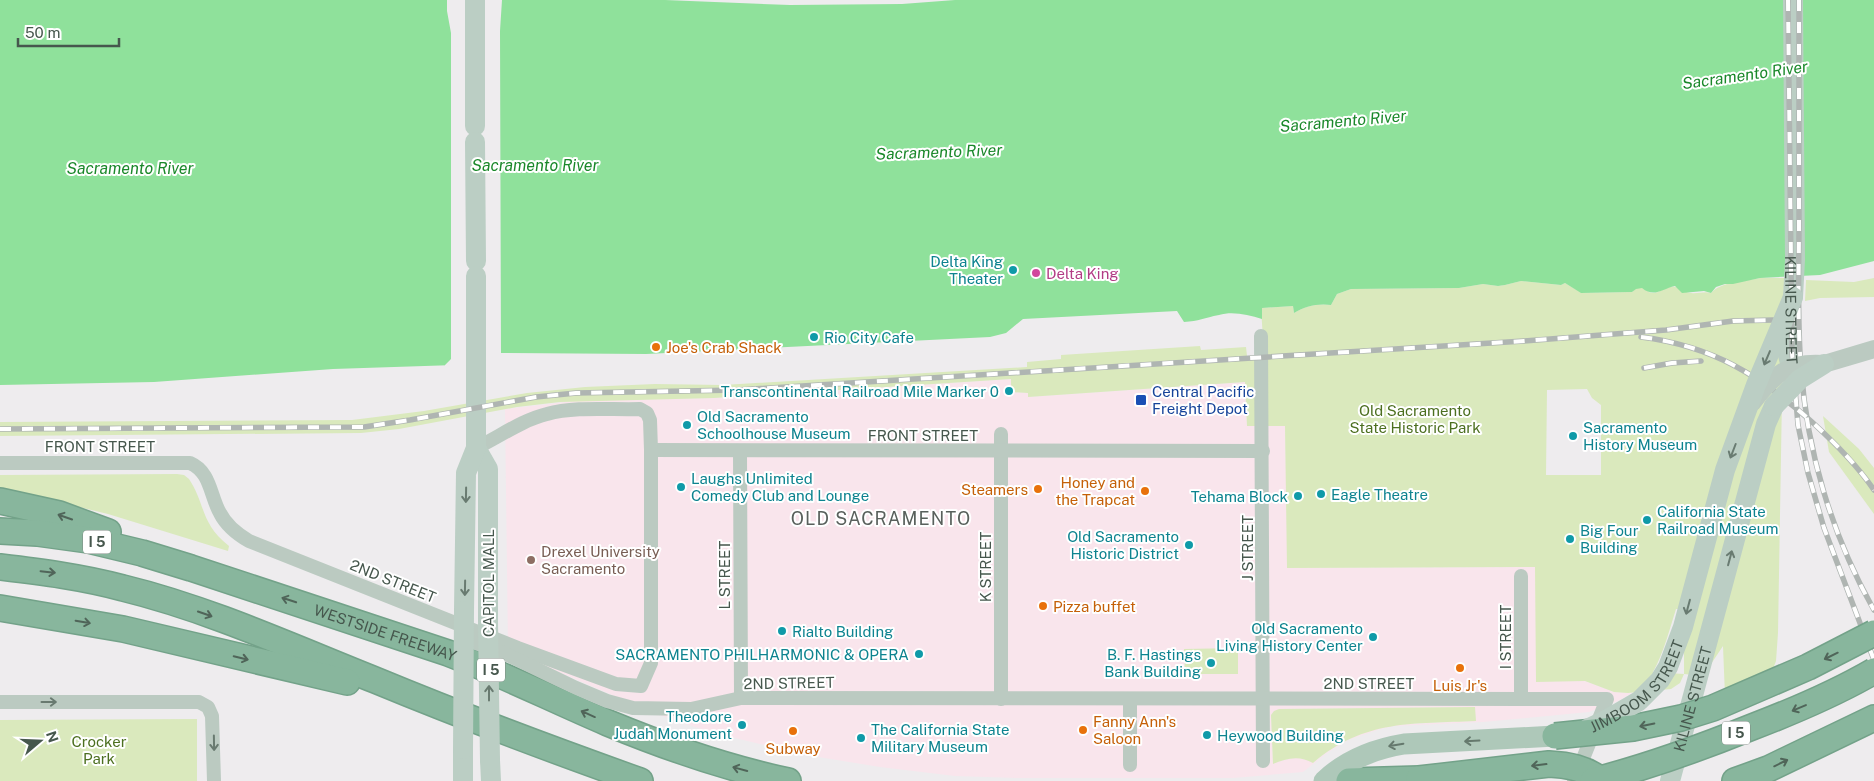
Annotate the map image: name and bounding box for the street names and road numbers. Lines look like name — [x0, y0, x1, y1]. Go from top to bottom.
street label: KILINE STREET — [1782, 256, 1801, 365]
street label: FRONT STREET — [868, 427, 978, 444]
street label: FRONT STREET — [45, 438, 155, 455]
street label: J STREET — [1239, 515, 1256, 581]
street label: CAPITOL MALL — [480, 529, 497, 637]
road number: I 5 — [83, 530, 111, 554]
street label: K STREET — [977, 532, 994, 602]
street label: L STREET — [716, 540, 733, 610]
street label: 2ND STREET — [348, 556, 438, 606]
street label: WESTSIDE FREEWAY — [312, 601, 459, 664]
street label: I STREET — [1497, 605, 1514, 669]
street label: JIMBOOM STREET — [1586, 637, 1686, 735]
street label: KILINE STREET — [1670, 644, 1714, 753]
road number: I 5 — [477, 658, 505, 682]
street label: 2ND STREET — [743, 674, 835, 692]
street label: 2ND STREET — [1323, 675, 1415, 692]
road number: I 5 — [1722, 721, 1750, 744]

